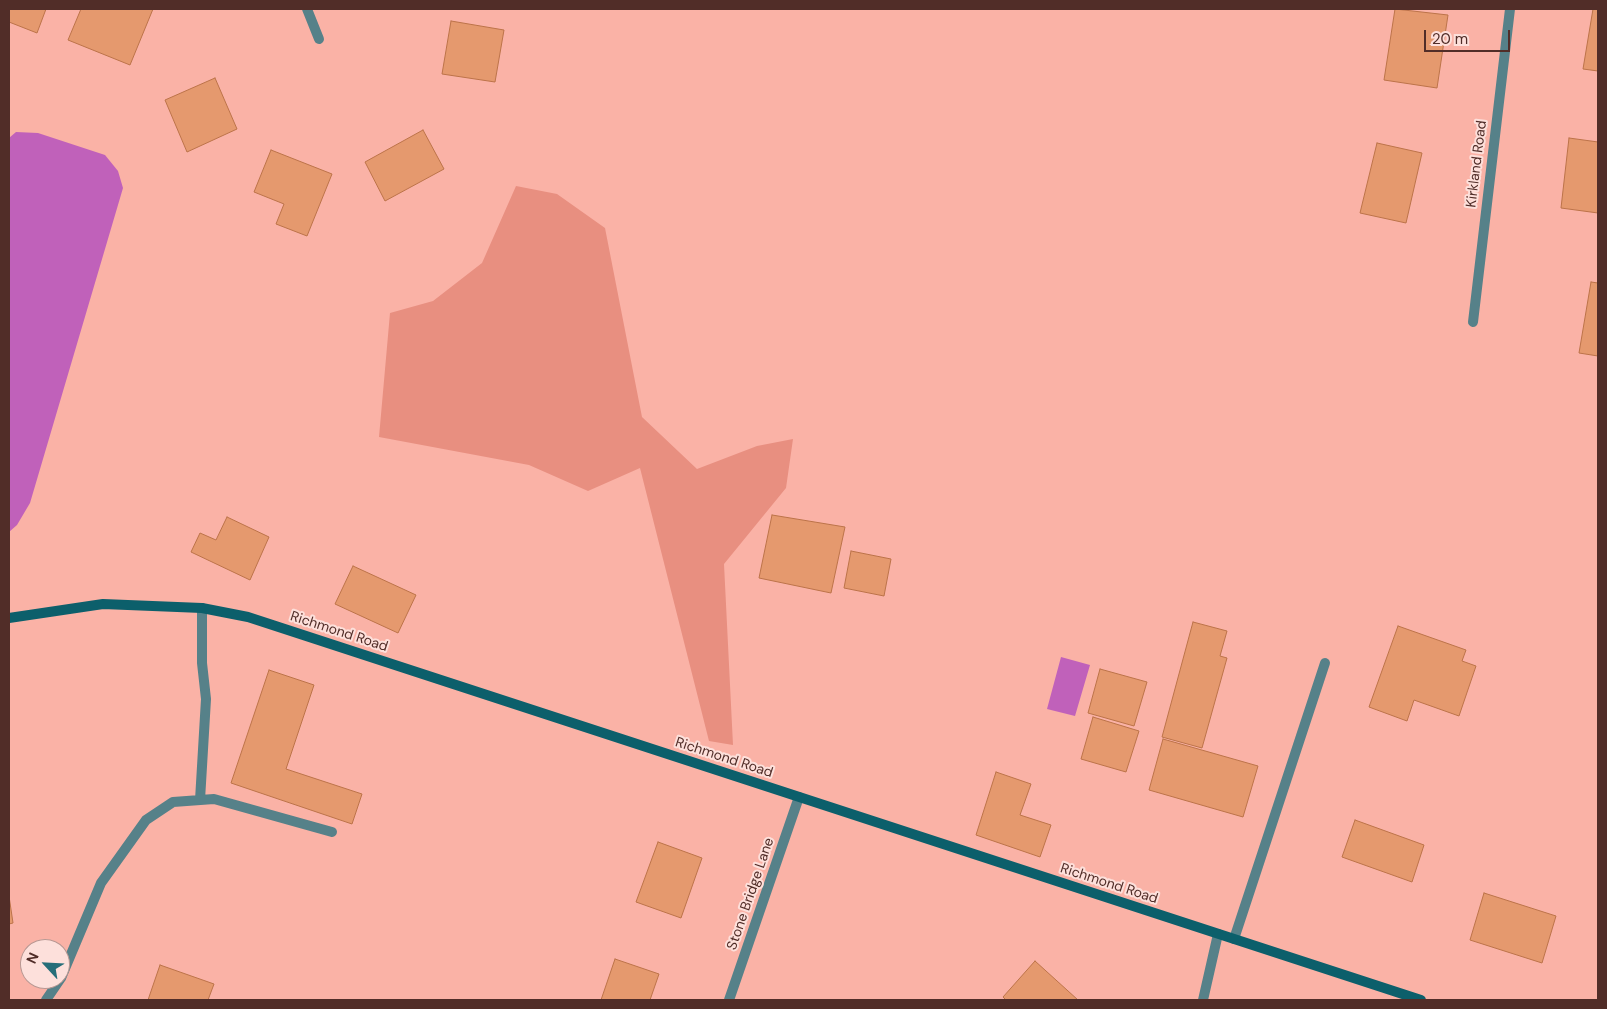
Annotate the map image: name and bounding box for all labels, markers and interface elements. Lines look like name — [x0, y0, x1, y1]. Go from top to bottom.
scale bar — [1427, 20, 1513, 52]
text: 20 m — [1432, 29, 1468, 49]
street label: Kirkland Road — [1463, 119, 1491, 209]
street label: Richmond Road — [288, 608, 390, 656]
street label: Richmond Road — [673, 734, 775, 782]
street label: Stone Bridge Lane — [724, 836, 778, 952]
street label: Richmond Road — [1058, 860, 1160, 908]
north arrow — [20, 939, 70, 989]
text: N — [22, 950, 43, 967]

